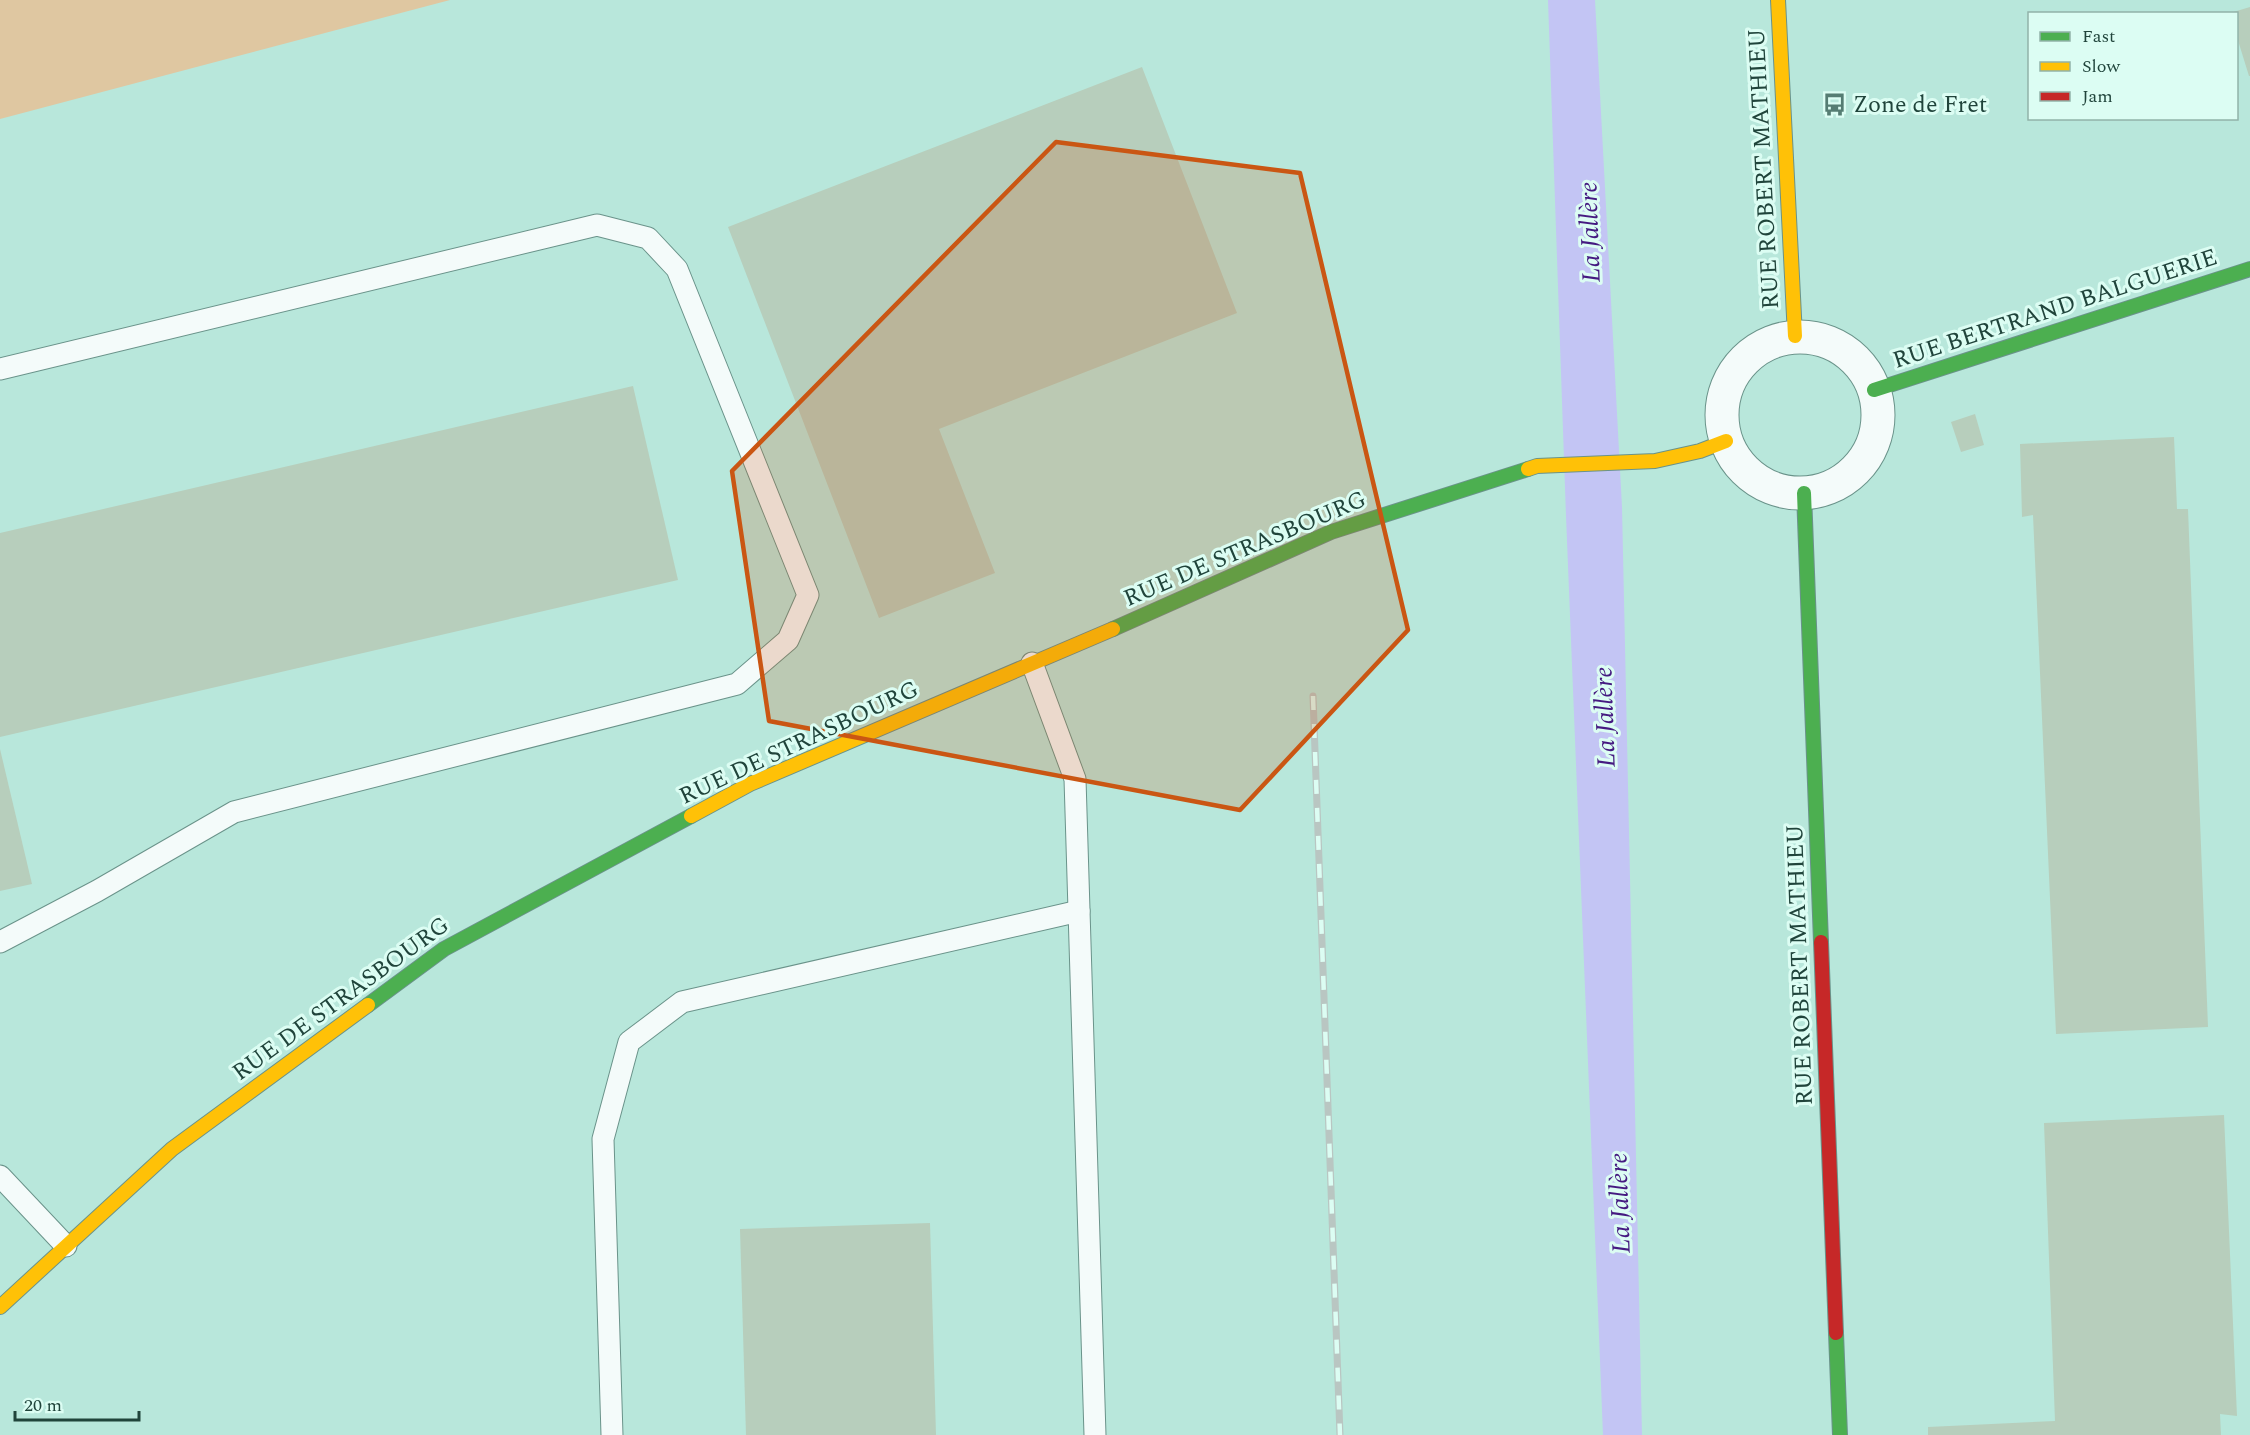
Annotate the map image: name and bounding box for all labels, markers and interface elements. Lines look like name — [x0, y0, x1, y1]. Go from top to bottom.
legend — [2028, 12, 2238, 120]
text: Fast — [2082, 23, 2115, 50]
street label: RUE ROBERT MATHIEU — [1739, 28, 1789, 310]
text: Slow — [2082, 53, 2121, 80]
text: Jam — [2082, 83, 2113, 110]
place label: Zone de Fret — [1853, 87, 1987, 123]
bus stop icon: Zone de Fret — [1822, 92, 1848, 118]
water label: La Jallère — [1568, 181, 1612, 283]
street label: RUE BERTRAND BALGUERIE — [1888, 239, 2222, 379]
street label: RUE DE STRASBOURG — [1118, 481, 1372, 617]
water label: La Jallère — [1583, 666, 1627, 768]
street label: RUE DE STRASBOURG — [673, 672, 925, 814]
street label: RUE ROBERT MATHIEU — [1777, 824, 1823, 1106]
street label: RUE DE STRASBOURG — [225, 908, 457, 1090]
water label: La Jallère — [1598, 1152, 1642, 1254]
scale bar — [15, 1384, 140, 1422]
text: 20 m — [24, 1392, 62, 1419]

